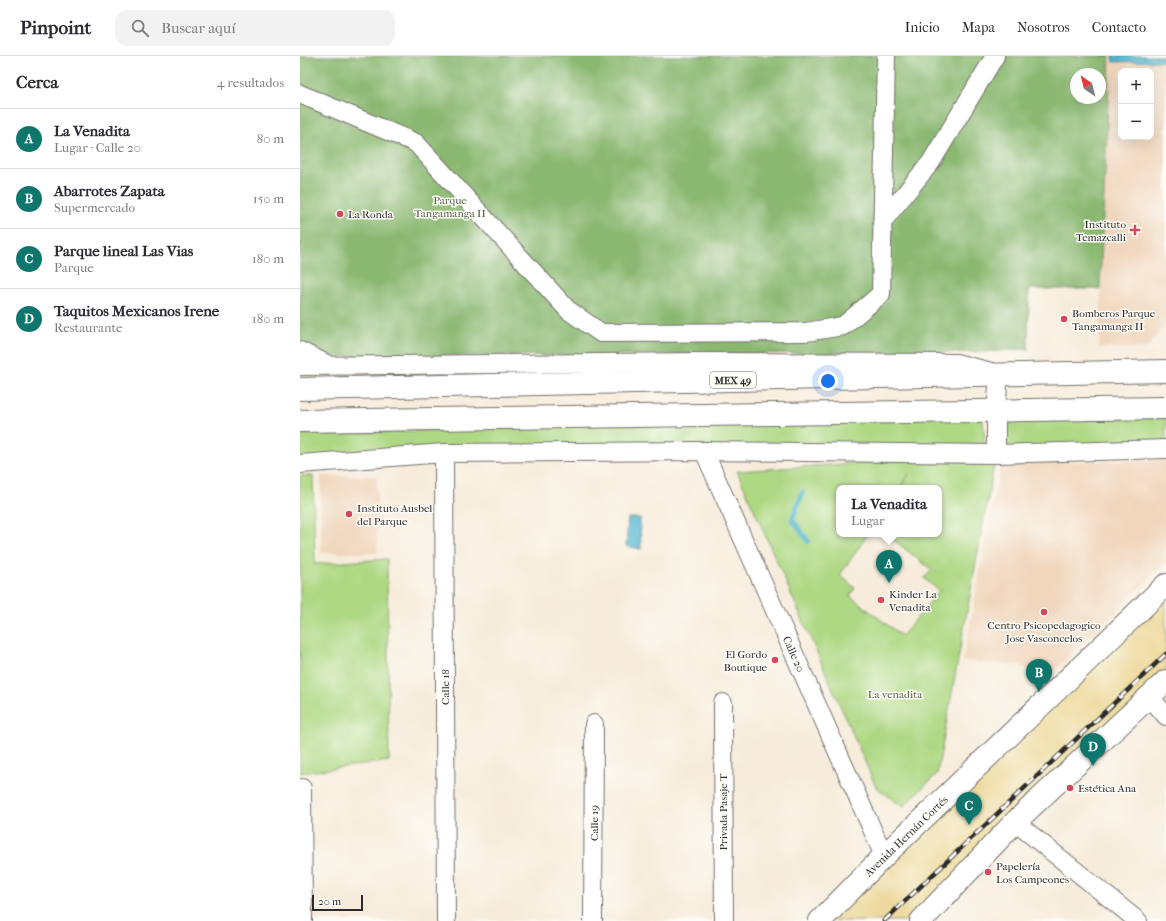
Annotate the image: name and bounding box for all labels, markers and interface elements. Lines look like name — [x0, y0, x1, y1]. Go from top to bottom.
search box — [115, 10, 395, 46]
text: Pinpoint — [20, 17, 91, 39]
icon: search — [129, 17, 151, 39]
text: Buscar aquí — [161, 19, 236, 37]
text: Inicio — [905, 19, 940, 36]
text: Mapa — [962, 19, 995, 36]
text: Nosotros — [1017, 19, 1070, 36]
text: Contacto — [1092, 19, 1146, 36]
north arrow — [1070, 68, 1106, 104]
map controls — [1118, 68, 1154, 140]
button: + — [1118, 68, 1154, 104]
text: Cerca — [16, 72, 58, 92]
text: 4 resultados — [217, 75, 284, 90]
button: − — [1118, 104, 1154, 140]
text: La Venadita — [54, 122, 130, 140]
text: A — [25, 131, 33, 146]
text: 80 m — [257, 131, 284, 146]
text: Lugar · Calle 20 — [54, 140, 141, 155]
text: Abarrotes Zapata — [54, 182, 165, 200]
text: B — [25, 191, 33, 206]
text: 150 m — [253, 191, 284, 206]
park label: Parque Tangamanga II — [414, 194, 486, 220]
text: Supermercado — [54, 200, 135, 215]
place label: La Ronda — [348, 208, 394, 221]
marker: La Ronda — [335, 209, 345, 219]
place label: Instituto Temazcalli — [1076, 218, 1127, 244]
marker: Instituto Temazcalli — [1129, 224, 1141, 236]
text: Parque lineal Las Vias — [54, 242, 193, 260]
text: C — [25, 251, 33, 266]
text: 180 m — [252, 251, 284, 266]
text: Parque — [54, 260, 94, 275]
text: Taquitos Mexicanos Irene — [54, 302, 219, 320]
place label: Bomberos Parque Tangamanga II — [1072, 307, 1156, 333]
text: D — [24, 311, 34, 326]
text: 180 m — [252, 311, 284, 326]
marker: Bomberos Parque Tangamanga II — [1059, 314, 1069, 324]
text: Restaurante — [54, 320, 123, 335]
your location — [818, 371, 838, 391]
road number: MEX 49 — [710, 372, 756, 388]
popup — [836, 485, 942, 537]
text: La Venadita — [851, 495, 927, 513]
place label: Instituto Ausbel del Parque — [357, 502, 432, 528]
marker: Instituto Ausbel del Parque — [344, 509, 354, 519]
text: Lugar — [851, 513, 885, 528]
pin: A — [876, 550, 902, 583]
place label: Kinder La Venadita — [888, 588, 938, 614]
marker: Kinder La Venadita — [876, 595, 886, 605]
marker: Centro Psicopedagogico Jose Vasconcelos — [1039, 607, 1049, 617]
place label: Centro Psicopedagogico Jose Vasconcelos — [987, 619, 1101, 645]
street label: Calle 20 — [780, 634, 807, 674]
place label: El Gordo Boutique — [724, 648, 768, 674]
marker: El Gordo Boutique — [770, 655, 780, 665]
pin: B — [1026, 659, 1052, 692]
street label: Calle 18 — [439, 669, 452, 705]
park label: La venadita — [868, 688, 923, 701]
pin: D — [1080, 733, 1106, 766]
street label: Privada Pasaje T — [717, 773, 730, 851]
place label: Estética Ana — [1078, 782, 1137, 795]
marker: Estética Ana — [1065, 783, 1075, 793]
pin: C — [956, 792, 982, 825]
street label: Avenida Hernán Cortés — [861, 793, 951, 880]
street label: Calle 19 — [588, 805, 601, 841]
place label: Papelería Los Campeones — [996, 860, 1069, 886]
marker: Papelería Los Campeones — [983, 867, 993, 877]
scale bar — [312, 893, 363, 912]
text: 20 m — [318, 895, 341, 908]

